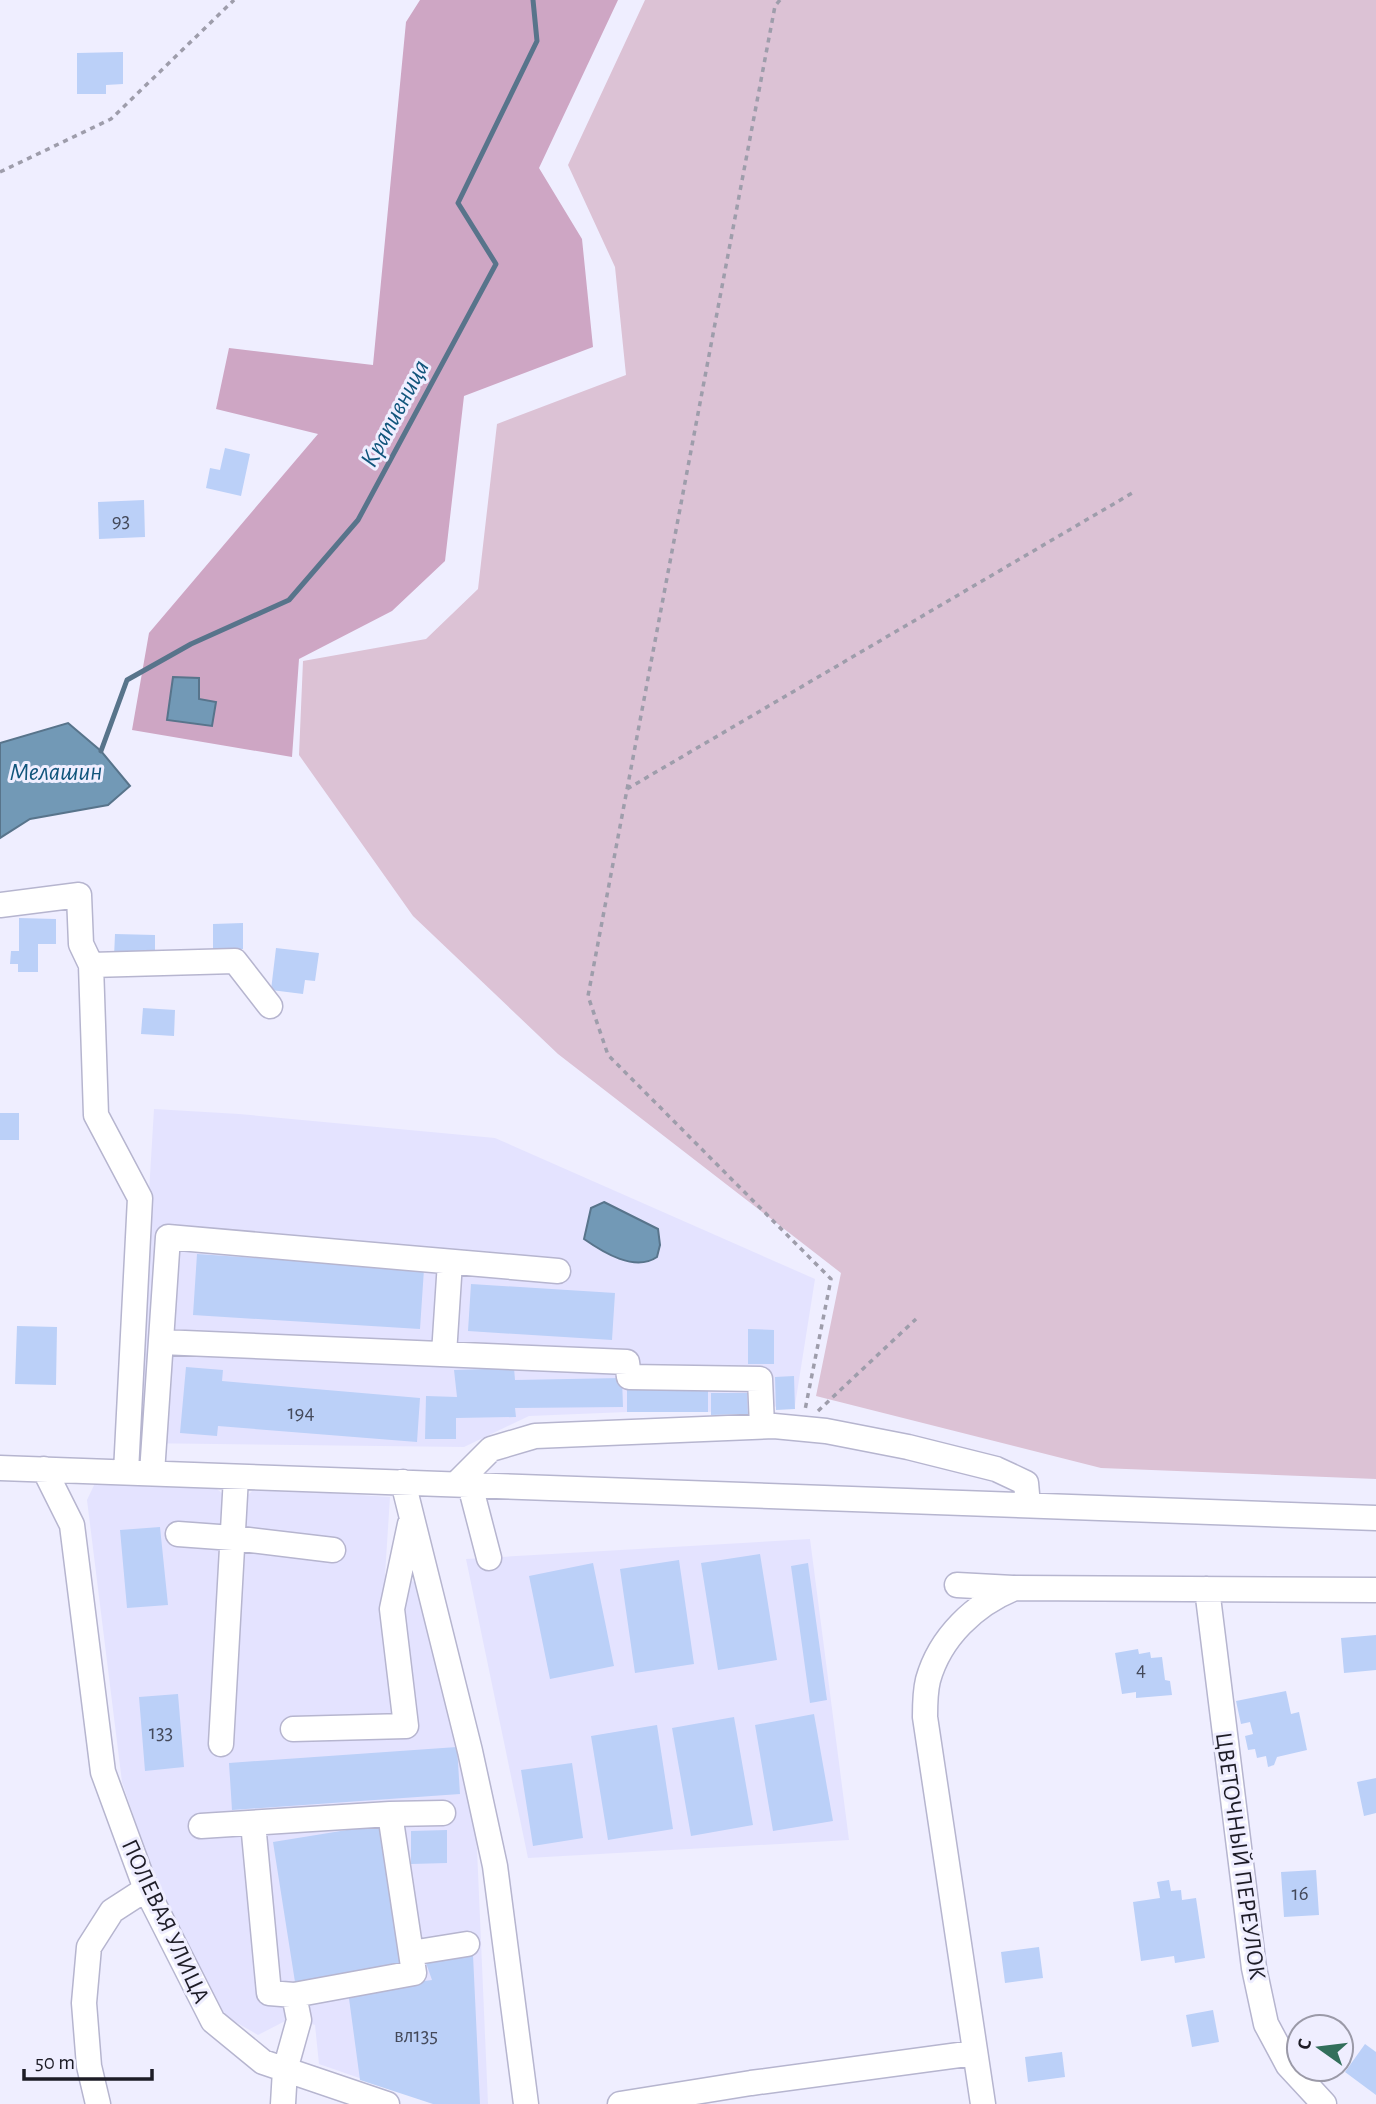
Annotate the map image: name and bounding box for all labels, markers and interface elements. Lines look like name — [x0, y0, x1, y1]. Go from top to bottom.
water label: Крапивница — [356, 355, 434, 471]
house number: 93 — [112, 510, 130, 531]
water label: Мелашин — [10, 759, 102, 785]
house number: 194 — [287, 1402, 315, 1423]
house number: 4 — [1136, 1659, 1146, 1680]
house number: 133 — [149, 1722, 173, 1743]
street label: ЦВЕТОЧНЫЙ ПЕРЕУЛОК — [1211, 1731, 1269, 1982]
street label: ПОЛЕВАЯ УЛИЦА — [117, 1836, 214, 2007]
house number: 16 — [1291, 1883, 1309, 1904]
north arrow — [1285, 2013, 1355, 2083]
house number: вл135 — [394, 2025, 438, 2046]
text: С — [1294, 2037, 1315, 2052]
scale bar — [24, 2038, 152, 2082]
text: 50 m — [35, 2052, 75, 2073]

